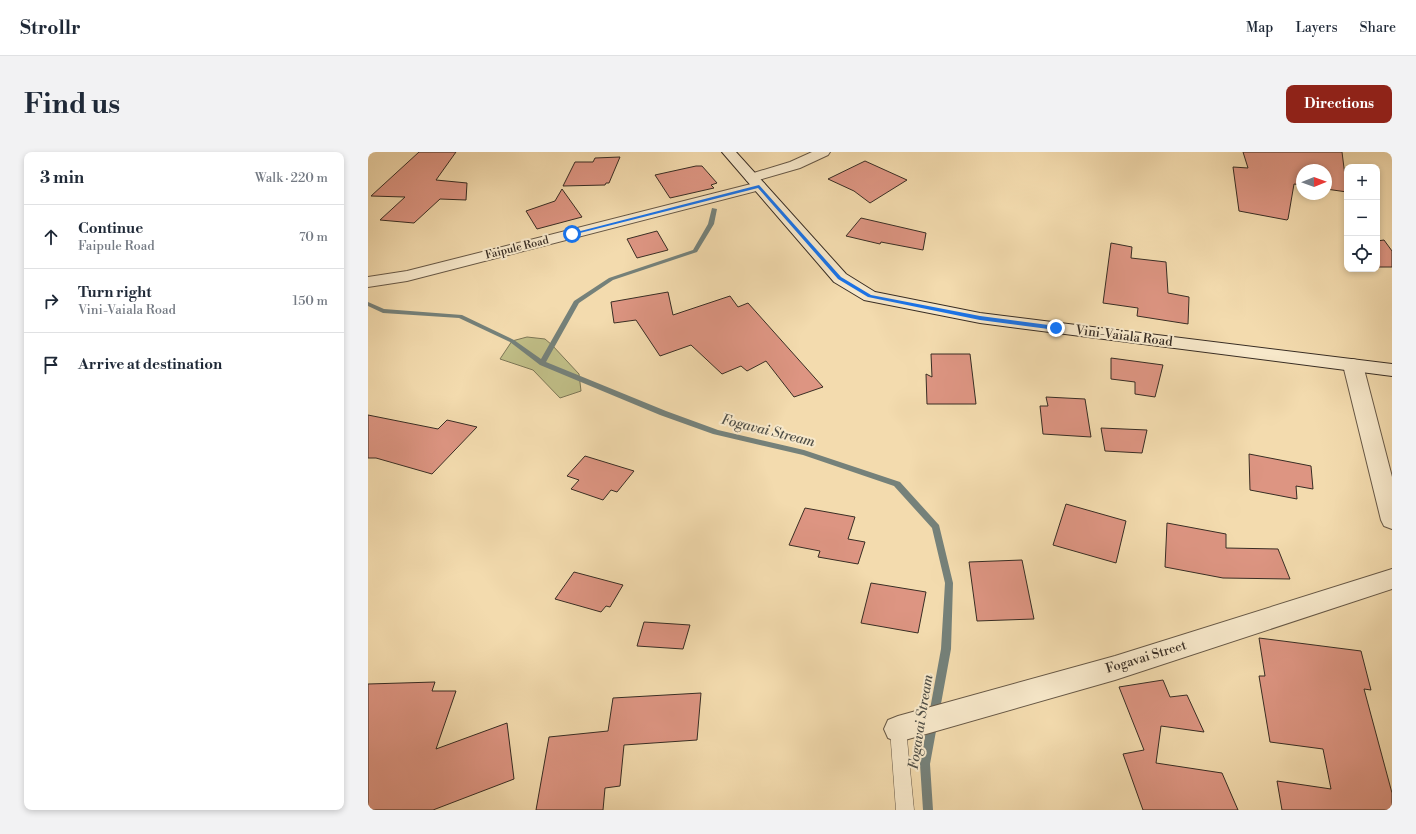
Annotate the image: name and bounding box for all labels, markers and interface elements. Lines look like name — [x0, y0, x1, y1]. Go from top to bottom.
text: Strollr — [20, 16, 81, 40]
text: Map — [1246, 19, 1273, 37]
text: Layers — [1295, 19, 1338, 37]
text: Share — [1360, 19, 1396, 37]
button: Directions — [1286, 85, 1392, 123]
text: Find us — [24, 87, 120, 122]
north arrow — [1296, 164, 1332, 200]
map controls — [1344, 164, 1380, 272]
button: + — [1344, 164, 1380, 200]
text: 3 min — [40, 167, 84, 189]
text: Walk · 220 m — [255, 170, 328, 186]
button: − — [1344, 200, 1380, 236]
text: Continue — [78, 219, 143, 238]
route start — [563, 225, 581, 243]
icon: ahead — [40, 226, 62, 248]
text: 70 m — [299, 229, 328, 245]
street label: Faipule Road — [484, 233, 551, 263]
button: locate — [1344, 236, 1380, 272]
text: Faipule Road — [78, 238, 155, 254]
text: Turn right — [78, 283, 152, 302]
icon: right — [40, 290, 62, 312]
text: 150 m — [293, 293, 328, 309]
text: Vini-Vaiala Road — [78, 302, 176, 318]
route end — [1047, 319, 1065, 337]
street label: Vini-Vaiala Road — [1073, 322, 1174, 350]
icon: arrive — [40, 354, 62, 376]
text: Arrive at destination — [78, 355, 222, 374]
water label: Fogavai Stream — [719, 411, 817, 451]
street label: Fogavai Street — [1104, 637, 1189, 677]
water label: Fogavai Stream — [905, 673, 937, 771]

